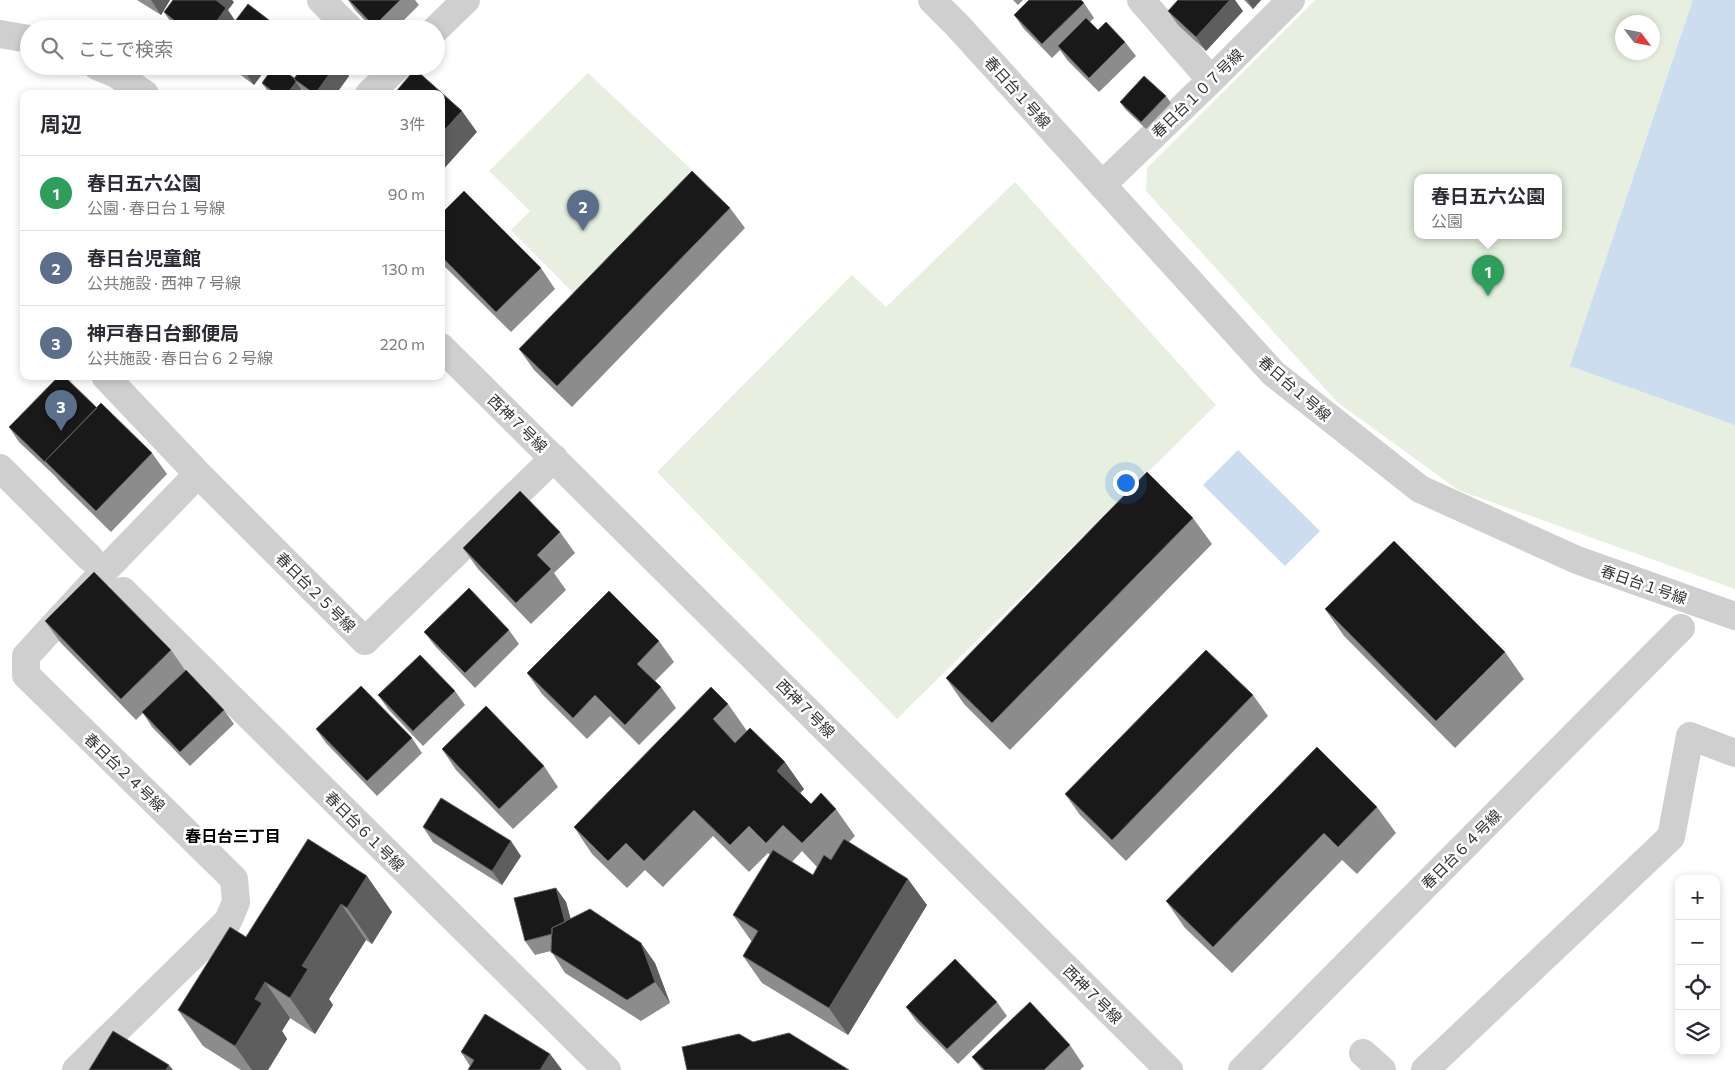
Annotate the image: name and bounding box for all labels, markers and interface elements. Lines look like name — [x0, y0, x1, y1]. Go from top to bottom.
north arrow — [1615, 15, 1660, 60]
search box — [20, 20, 445, 75]
icon: search — [38, 34, 66, 62]
text: ここで検索 — [78, 37, 173, 60]
street label: 春日台１０７号線 — [1148, 45, 1246, 141]
street label: 春日台１号線 — [981, 53, 1055, 131]
text: 周辺 — [40, 111, 82, 136]
text: 3件 — [400, 114, 425, 133]
text: 春日五六公園 — [87, 171, 201, 194]
popup — [1414, 174, 1562, 239]
text: 1 — [52, 184, 60, 203]
text: 90 m — [388, 184, 425, 203]
text: 春日五六公園 — [1431, 184, 1545, 207]
pin: 2 — [567, 190, 599, 231]
text: 公園 · 春日台１号線 — [87, 198, 225, 217]
text: 公園 — [1431, 211, 1463, 230]
text: 春日台児童館 — [87, 246, 201, 269]
pin: 1 — [1472, 255, 1504, 296]
text: 2 — [51, 259, 61, 278]
text: 130 m — [382, 259, 425, 278]
text: 公共施設 · 西神７号線 — [87, 273, 241, 292]
text: 神戸春日台郵便局 — [87, 321, 239, 344]
text: 3 — [51, 334, 61, 353]
text: 220 m — [380, 334, 425, 353]
text: 公共施設 · 春日台６２号線 — [87, 348, 273, 367]
street label: 春日台１号線 — [1255, 352, 1335, 424]
pin: 3 — [45, 390, 77, 431]
street label: 西神７号線 — [485, 390, 551, 456]
your location — [1113, 470, 1139, 496]
street label: 春日台２５号線 — [273, 549, 359, 635]
street label: 春日台１号線 — [1599, 561, 1689, 607]
street label: 西神７号線 — [773, 675, 839, 741]
street label: 春日台２４号線 — [81, 729, 169, 815]
street label: 春日台６１号線 — [322, 788, 408, 874]
street label: 春日台６４号線 — [1418, 806, 1504, 892]
district label: 春日台三丁目 — [185, 826, 281, 845]
map controls — [1675, 875, 1720, 1055]
button: + — [1675, 875, 1720, 920]
button: − — [1675, 920, 1720, 965]
street label: 西神７号線 — [1060, 961, 1126, 1027]
button: locate — [1675, 965, 1720, 1010]
button: layers — [1675, 1010, 1720, 1055]

